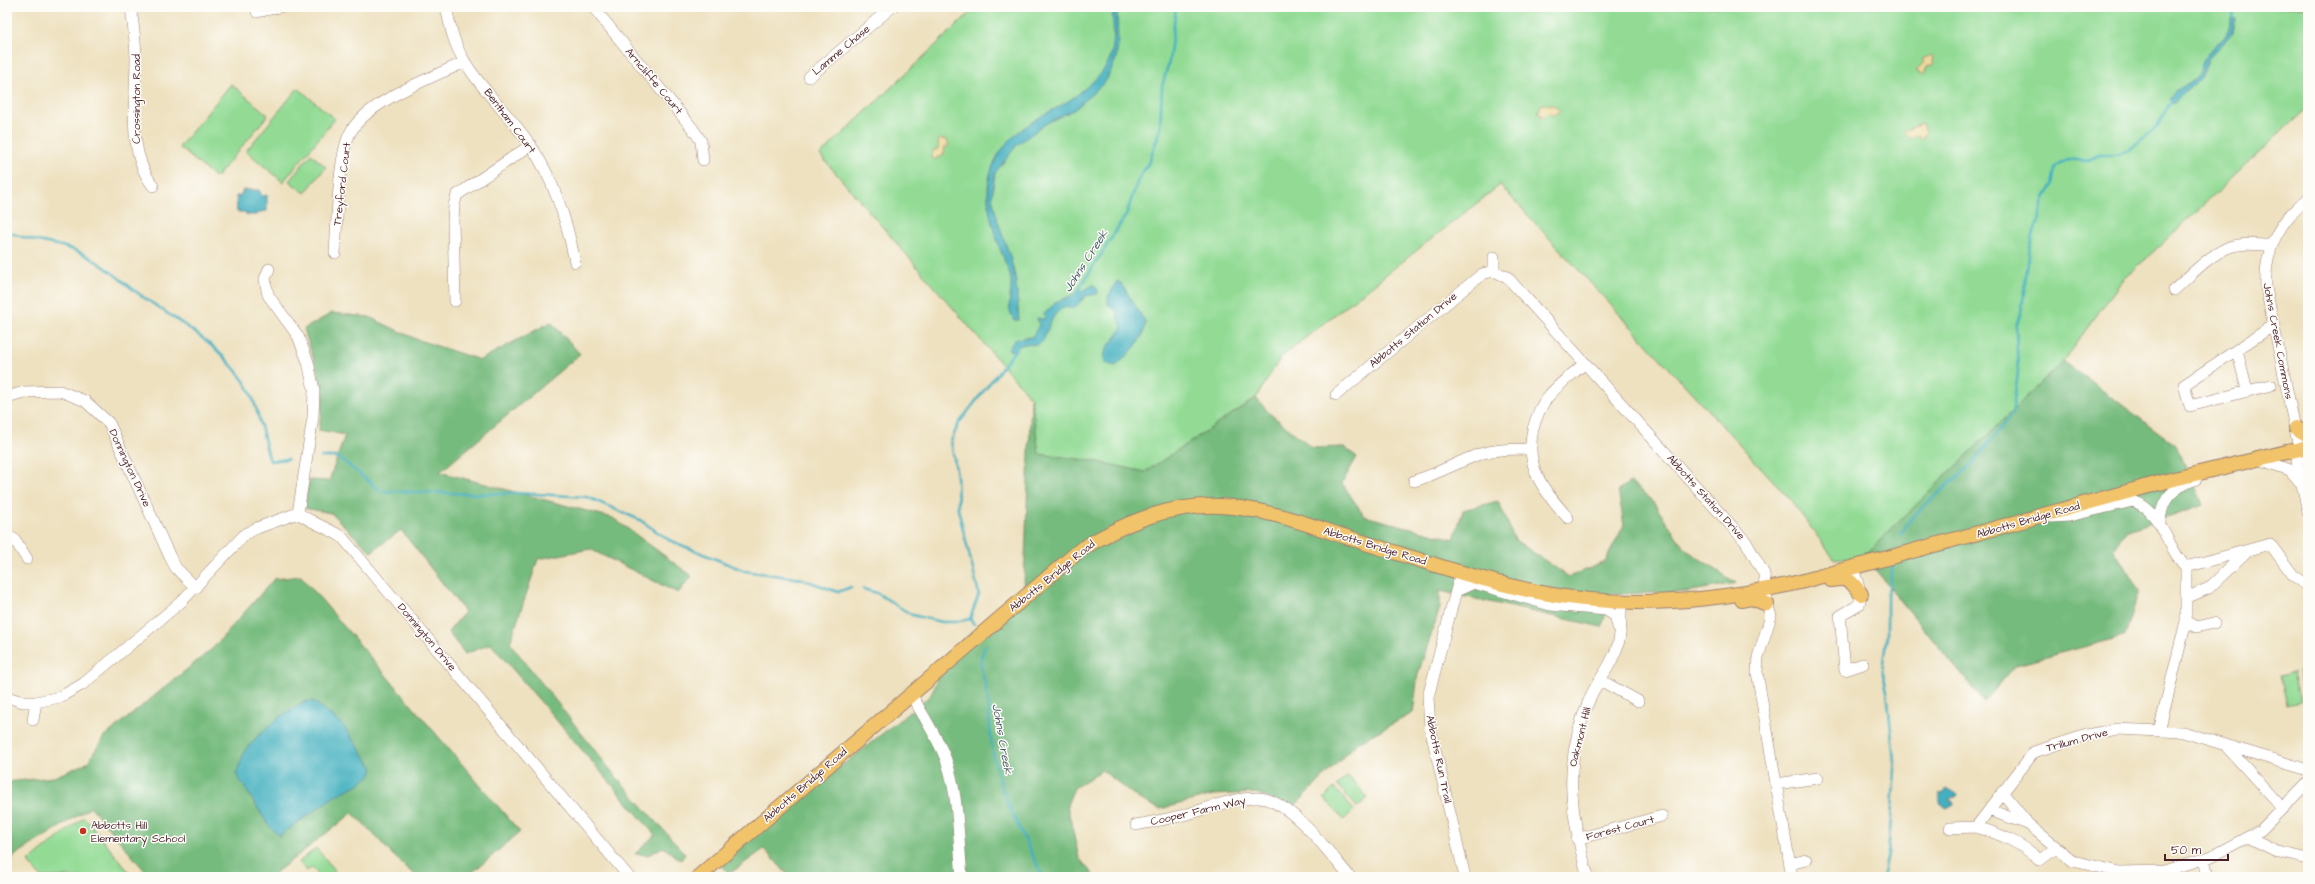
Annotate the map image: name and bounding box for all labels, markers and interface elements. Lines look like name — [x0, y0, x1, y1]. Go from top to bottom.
street label: Lamme Chase — [809, 21, 873, 79]
street label: Arncliffe Court — [622, 45, 687, 118]
street label: Crossington Road — [129, 54, 145, 144]
street label: Bentham Court — [481, 85, 540, 157]
street label: Treyford Court — [329, 141, 356, 227]
water label: Johns Creek — [1059, 226, 1113, 296]
street label: Johns Creek Commons — [2259, 282, 2297, 401]
street label: Abbotts Station Drive — [1366, 289, 1460, 371]
street label: Donnington Drive — [105, 427, 155, 510]
street label: Abbotts Station Drive — [1664, 451, 1748, 543]
street label: Abbotts Bridge Road — [1975, 498, 2082, 543]
street label: Abbotts Bridge Road — [1321, 523, 1429, 570]
street label: Abbotts Bridge Road — [1006, 536, 1099, 616]
street label: Donnington Drive — [393, 600, 460, 675]
water label: Johns Creek — [987, 702, 1017, 776]
street label: Oakmont Hill — [1565, 706, 1595, 768]
street label: Abbotts Run Trail — [1422, 714, 1456, 805]
street label: Trillum Drive — [2045, 725, 2109, 755]
street label: Abbotts Bridge Road — [760, 744, 851, 826]
street label: Cooper Farm Way — [1149, 793, 1247, 830]
street label: Forest Court — [1584, 812, 1656, 844]
place label: Abbotts Hill Elementary School — [91, 818, 186, 847]
marker: Abbotts Hill Elementary School — [78, 826, 88, 836]
scale bar — [2165, 836, 2228, 862]
text: 50 m — [2171, 842, 2202, 859]

